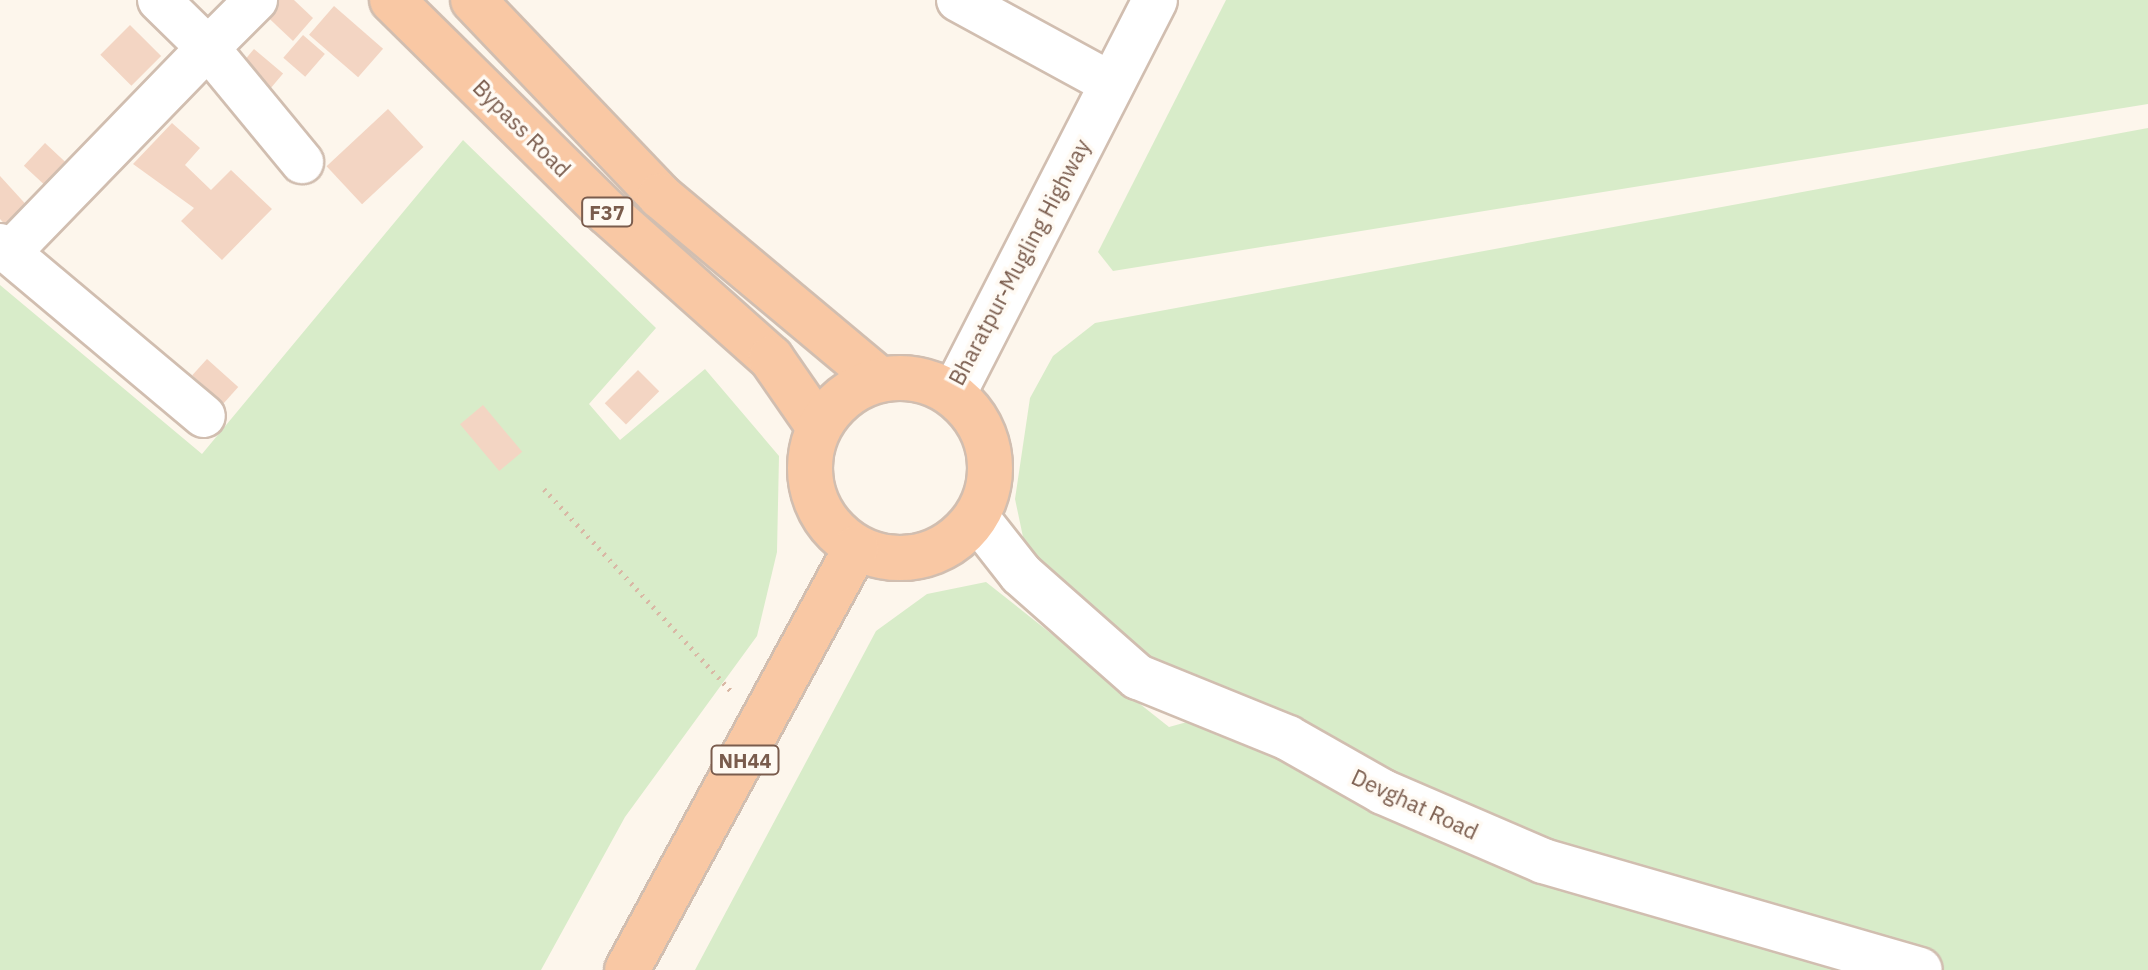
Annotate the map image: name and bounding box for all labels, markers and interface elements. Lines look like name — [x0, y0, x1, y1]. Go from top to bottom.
street label: Bypass Road — [468, 74, 576, 182]
street label: Bharatpur-Mugling Highway — [943, 134, 1095, 390]
road number: F37 — [581, 196, 633, 228]
road number: NH44 — [709, 744, 781, 776]
street label: Devghat Road — [1348, 763, 1482, 845]

